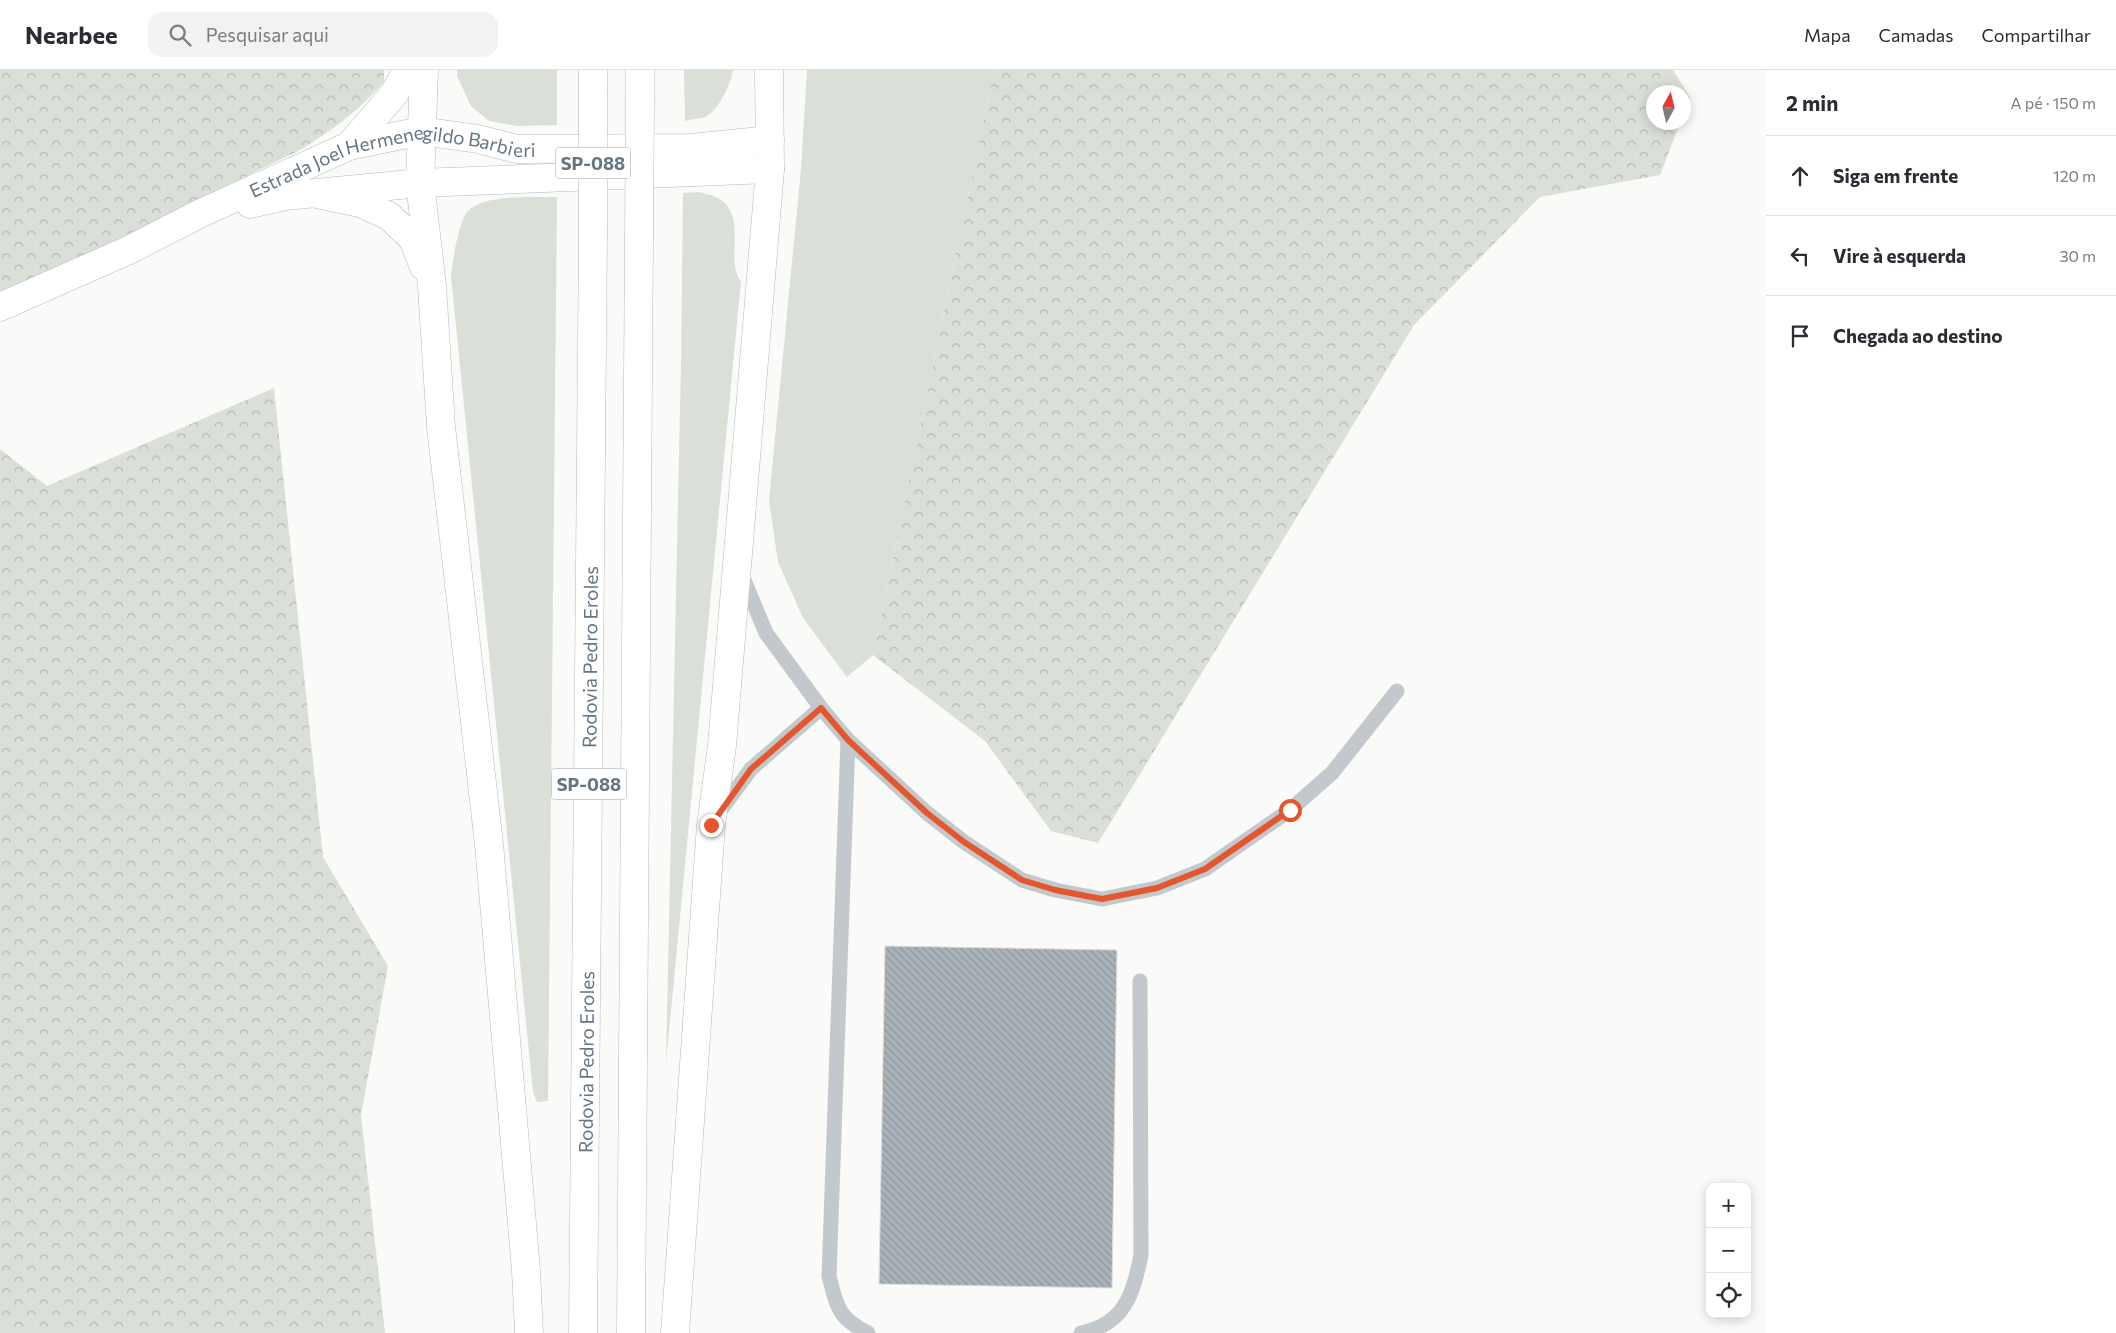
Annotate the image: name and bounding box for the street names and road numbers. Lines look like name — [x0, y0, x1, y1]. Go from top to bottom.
street label: Estrada Joel Hermenegildo Barbieri — [245, 119, 536, 201]
road number: SP-088 — [556, 148, 630, 179]
street label: Rodovia Pedro Eroles — [577, 566, 601, 748]
road number: SP-088 — [552, 769, 626, 800]
street label: Rodovia Pedro Eroles — [573, 971, 598, 1153]

